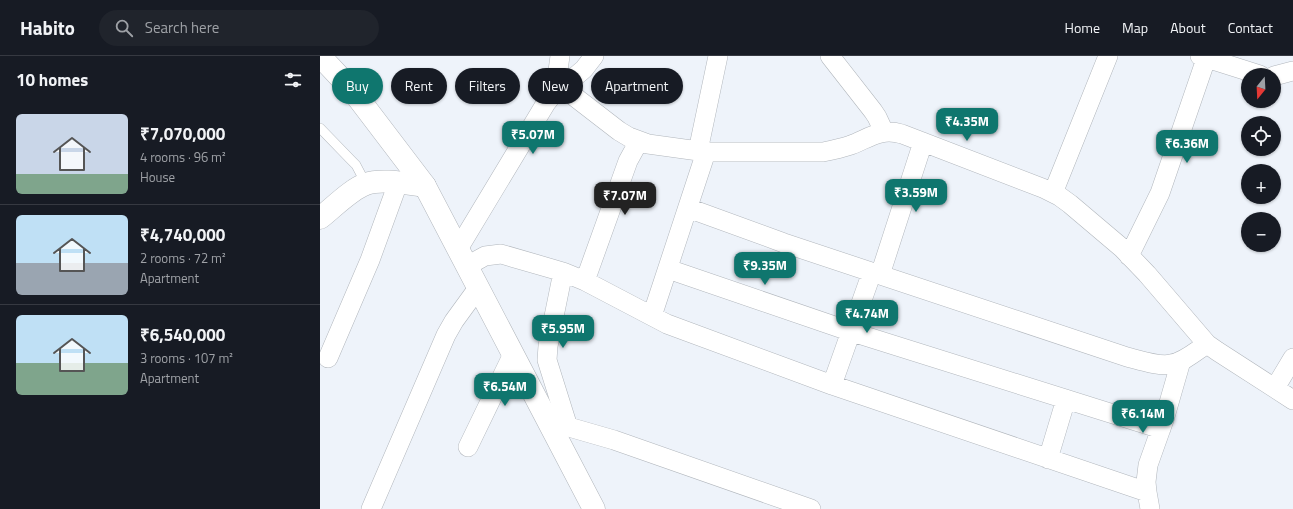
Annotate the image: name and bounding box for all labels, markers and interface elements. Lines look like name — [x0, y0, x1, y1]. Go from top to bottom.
search box — [99, 10, 379, 46]
text: Habito — [20, 13, 75, 42]
text: Search here — [145, 16, 219, 39]
icon: search — [113, 17, 135, 39]
text: Home — [1065, 17, 1100, 38]
text: Map — [1122, 17, 1148, 38]
text: About — [1170, 17, 1206, 38]
text: Contact — [1228, 17, 1273, 38]
text: 10 homes — [16, 67, 88, 93]
chip: Buy — [332, 68, 383, 104]
chip: Rent — [391, 68, 447, 104]
chip: Filters — [455, 68, 520, 104]
chip: New — [528, 68, 583, 104]
chip: Apartment — [591, 68, 683, 104]
north arrow — [1241, 68, 1281, 108]
map controls — [1241, 68, 1281, 252]
icon: filters — [282, 69, 304, 91]
pin: ₹4.35M — [934, 108, 1000, 142]
text: ₹4.35M — [945, 111, 989, 131]
button: locate — [1241, 116, 1281, 156]
text: ₹7,070,000 — [140, 121, 225, 147]
pin: ₹5.07M — [500, 121, 566, 155]
text: ₹5.07M — [511, 124, 555, 144]
icon: home — [48, 130, 96, 178]
pin: ₹6.36M — [1154, 130, 1220, 164]
text: ₹6.36M — [1165, 133, 1209, 153]
text: 4 rooms · 96 m² — [140, 147, 226, 167]
button: + — [1241, 164, 1281, 204]
text: House — [140, 167, 175, 187]
pin: ₹3.59M — [883, 179, 949, 213]
pin: ₹7.07M — [592, 182, 658, 216]
text: ₹3.59M — [894, 182, 938, 202]
text: ₹7.07M — [603, 185, 647, 205]
button: − — [1241, 212, 1281, 252]
text: ₹4,740,000 — [140, 222, 225, 248]
icon: home — [48, 231, 96, 279]
text: 2 rooms · 72 m² — [140, 248, 226, 268]
pin: ₹9.35M — [732, 252, 798, 286]
text: ₹9.35M — [743, 255, 787, 275]
text: Apartment — [140, 268, 199, 288]
pin: ₹4.74M — [834, 300, 900, 334]
text: ₹4.74M — [845, 303, 889, 323]
pin: ₹5.95M — [530, 315, 596, 349]
text: ₹5.95M — [541, 318, 585, 338]
text: ₹6,540,000 — [140, 322, 225, 348]
icon: home — [48, 331, 96, 379]
text: 3 rooms · 107 m² — [140, 348, 233, 368]
text: Apartment — [140, 368, 199, 388]
pin: ₹6.54M — [472, 373, 538, 407]
text: ₹6.54M — [483, 376, 527, 396]
pin: ₹6.14M — [1110, 400, 1176, 434]
text: ₹6.14M — [1121, 403, 1165, 423]

